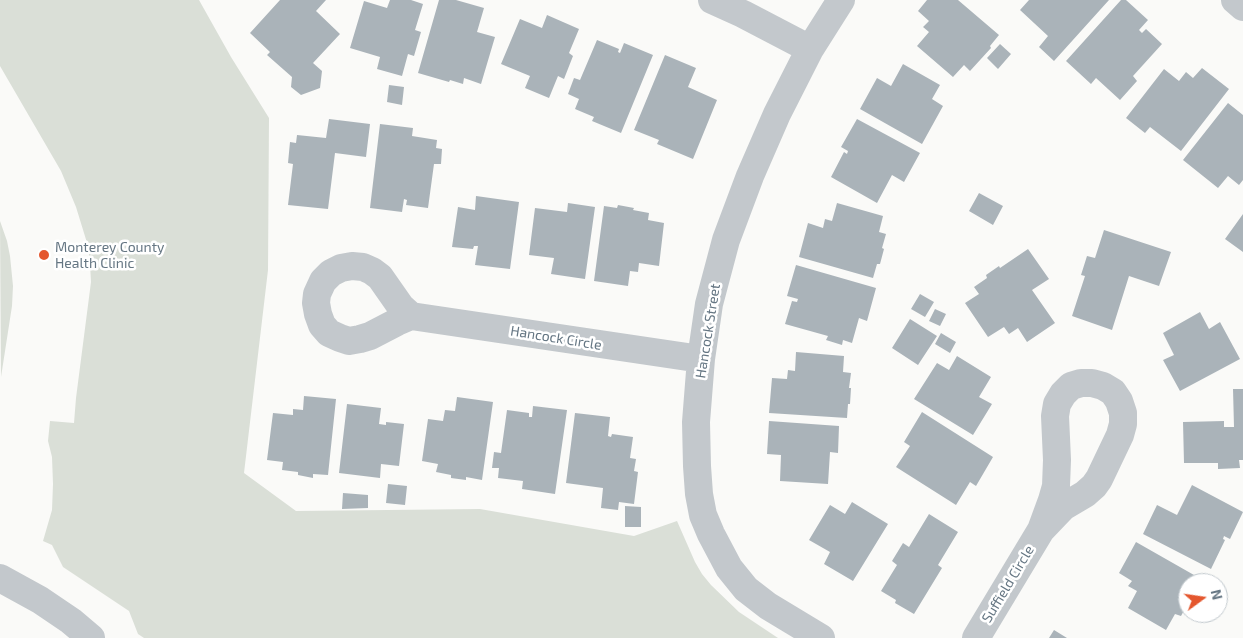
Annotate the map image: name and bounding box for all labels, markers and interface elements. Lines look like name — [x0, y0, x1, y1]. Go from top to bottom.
place label: Monterey County Health Clinic — [55, 239, 164, 272]
marker: Monterey County Health Clinic — [37, 248, 51, 262]
street label: Hancock Street — [692, 282, 724, 380]
street label: Hancock Circle — [509, 322, 603, 354]
street label: Suffield Circle — [978, 542, 1038, 626]
north arrow — [1178, 573, 1228, 623]
text: N — [1208, 588, 1227, 601]

